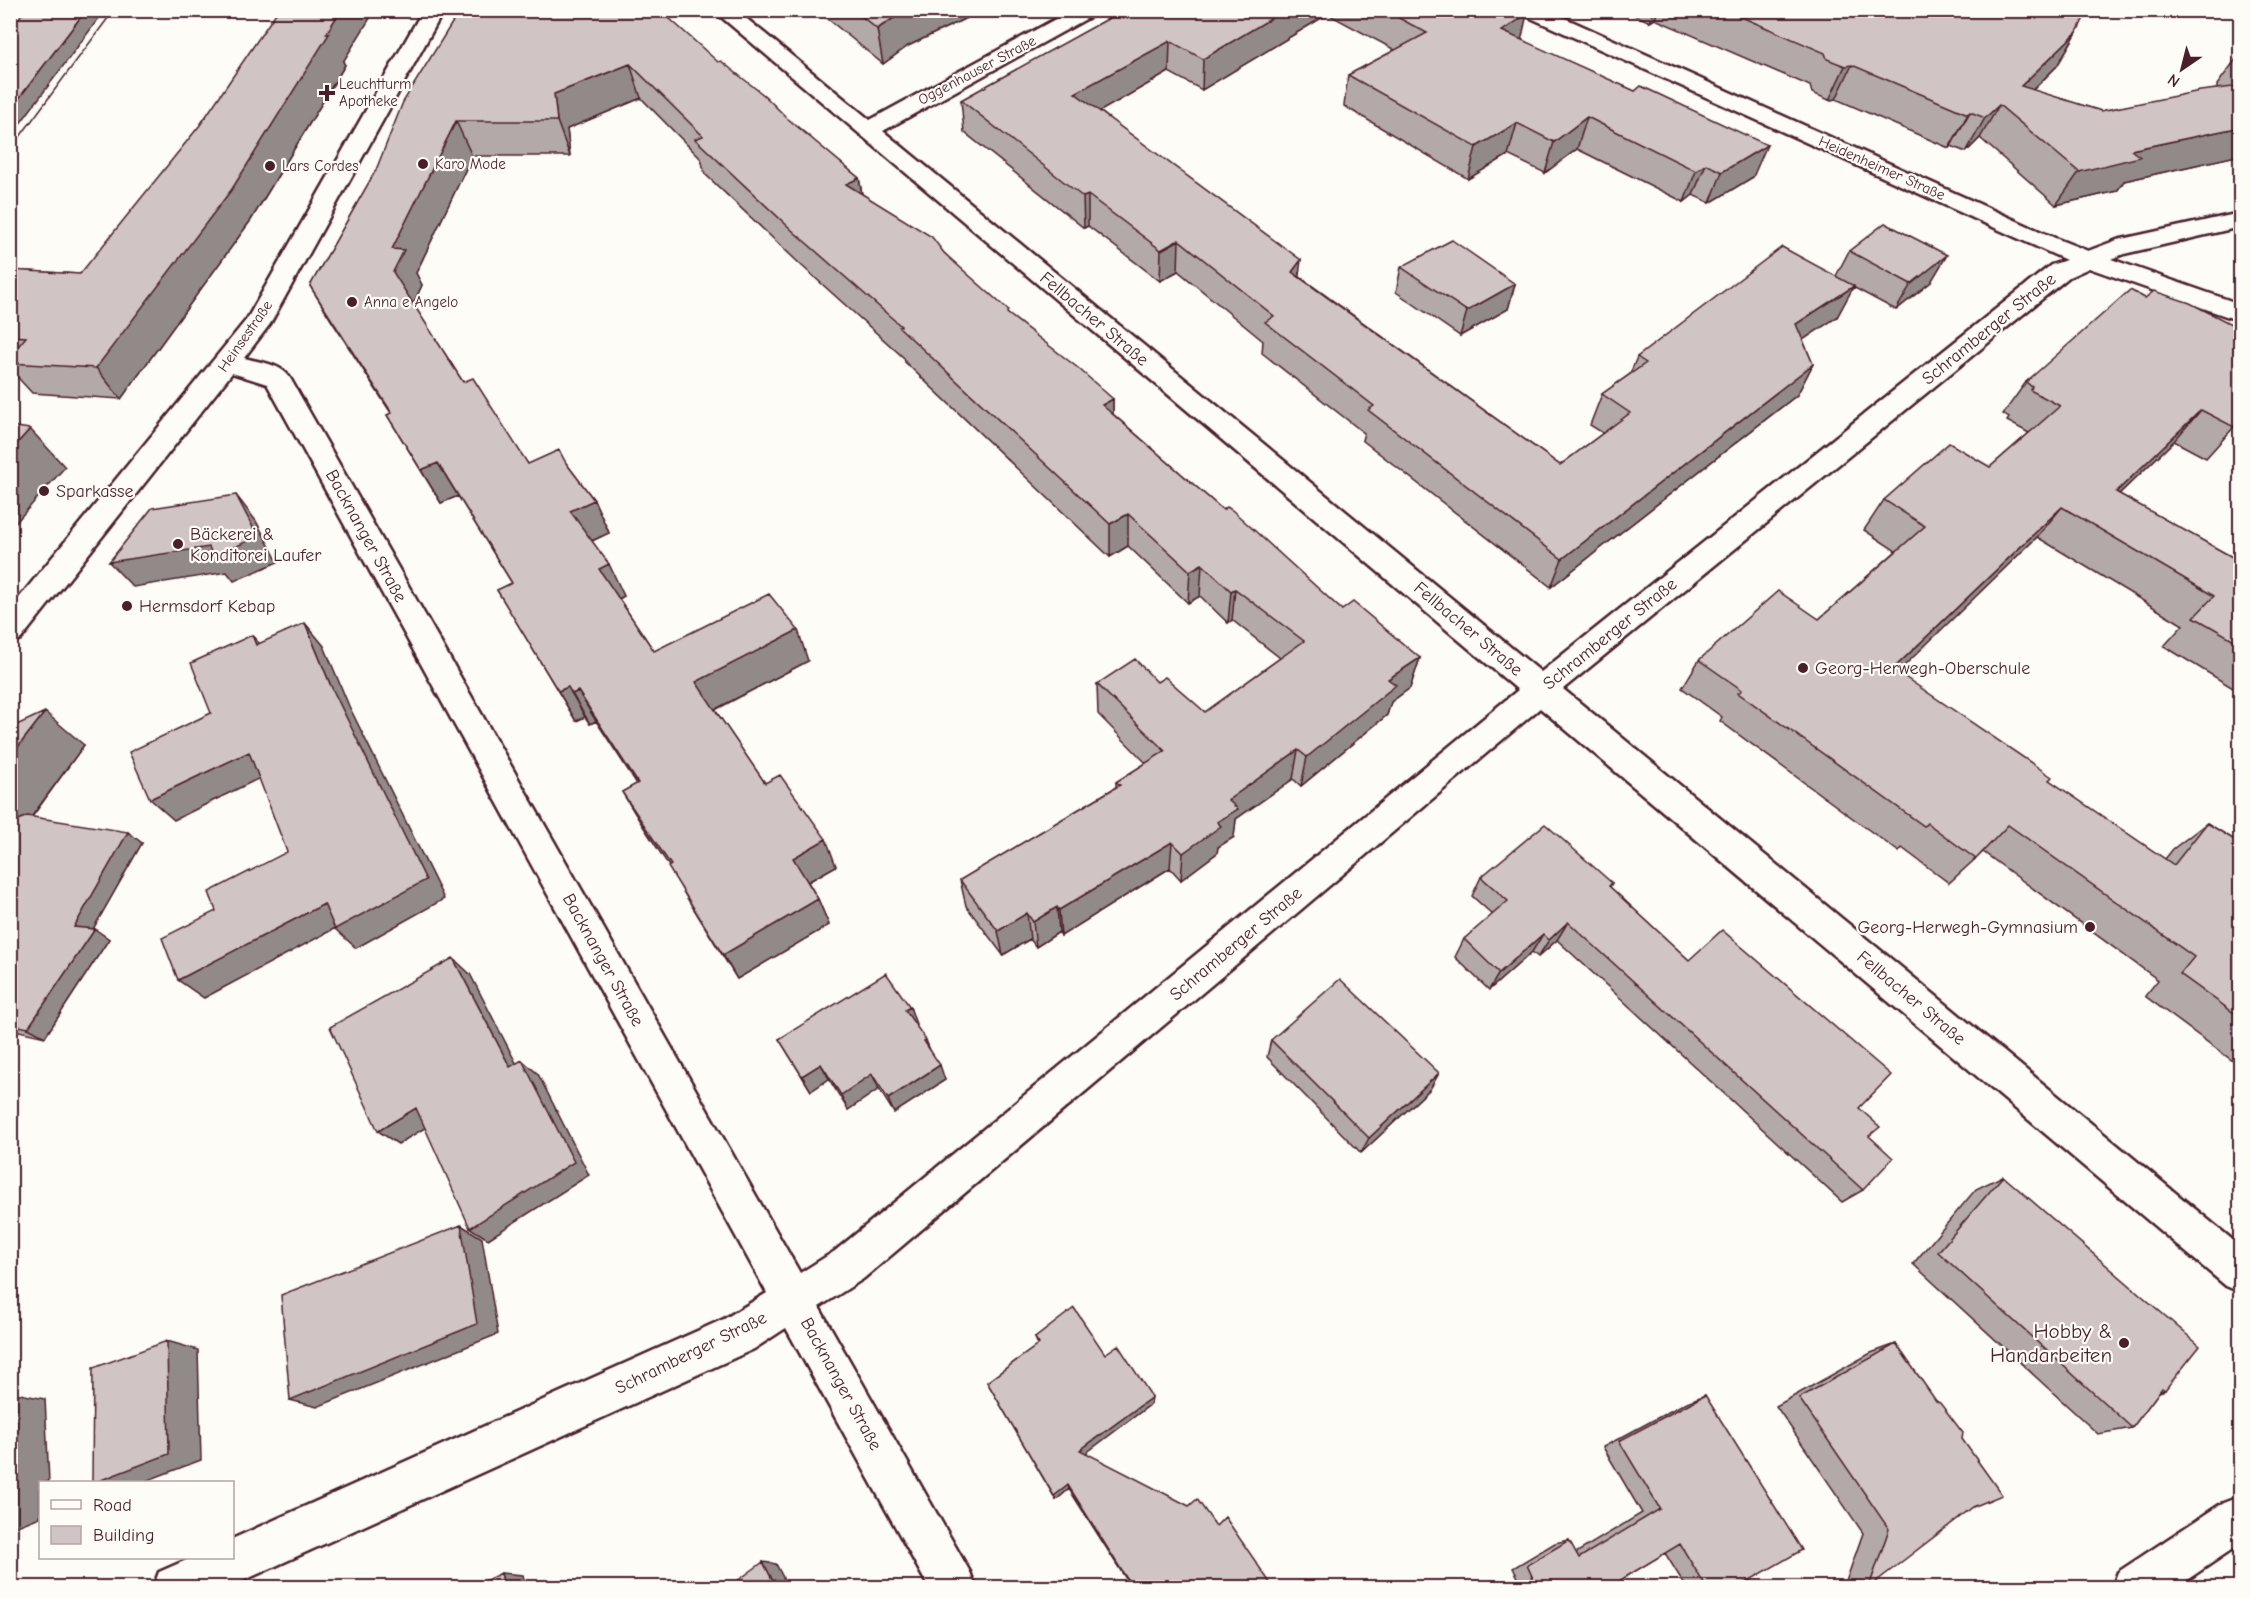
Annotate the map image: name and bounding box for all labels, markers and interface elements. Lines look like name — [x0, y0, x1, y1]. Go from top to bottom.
street label: Oggenhauser Straße — [915, 31, 1039, 109]
north arrow — [2152, 39, 2212, 99]
text: N — [2165, 70, 2183, 91]
place label: Leuchtturm Apotheke — [339, 75, 411, 110]
marker: Leuchtturm Apotheke — [320, 86, 334, 100]
street label: Heidenheimer Straße — [1816, 132, 1949, 204]
place label: Karo Mode — [435, 155, 506, 173]
place label: Lars Cordes — [282, 157, 359, 175]
marker: Karo Mode — [416, 157, 430, 171]
marker: Lars Cordes — [263, 159, 277, 173]
street label: Fellbacher Straße — [1035, 267, 1153, 371]
street label: Schramberger Straße — [1918, 269, 2060, 389]
place label: Anna e Angelo — [364, 293, 458, 311]
marker: Anna e Angelo — [345, 295, 359, 309]
street label: Heinsestraße — [214, 296, 276, 375]
street label: Backnanger Straße — [321, 466, 411, 606]
place label: Sparkasse — [56, 481, 134, 502]
marker: Sparkasse — [37, 484, 51, 498]
place label: Bäckerei & Konditorei Laufer — [190, 524, 322, 566]
marker: Bäckerei & Konditorei Laufer — [171, 537, 185, 551]
street label: Schramberger Straße — [1539, 574, 1681, 694]
street label: Fellbacher Straße — [1409, 577, 1527, 681]
place label: Hermsdorf Kebap — [139, 596, 275, 617]
marker: Hermsdorf Kebap — [120, 599, 134, 613]
place label: Georg-Herwegh-Oberschule — [1815, 658, 2030, 679]
marker: Georg-Herwegh-Oberschule — [1796, 661, 1810, 675]
street label: Schramberger Straße — [1166, 883, 1306, 1005]
street label: Backnanger Straße — [558, 890, 648, 1030]
place label: Georg-Herwegh-Gymnasium — [1857, 917, 2078, 938]
marker: Georg-Herwegh-Gymnasium — [2083, 920, 2097, 934]
street label: Fellbacher Straße — [1852, 946, 1970, 1050]
street label: Schramberger Straße — [612, 1307, 770, 1399]
street label: Backnanger Straße — [796, 1314, 886, 1454]
place label: Hobby & Handarbeiten — [1990, 1319, 2112, 1367]
marker: Hobby & Handarbeiten — [2117, 1336, 2131, 1350]
legend — [39, 1481, 234, 1559]
text: Road — [93, 1495, 132, 1516]
text: Building — [93, 1525, 155, 1546]

